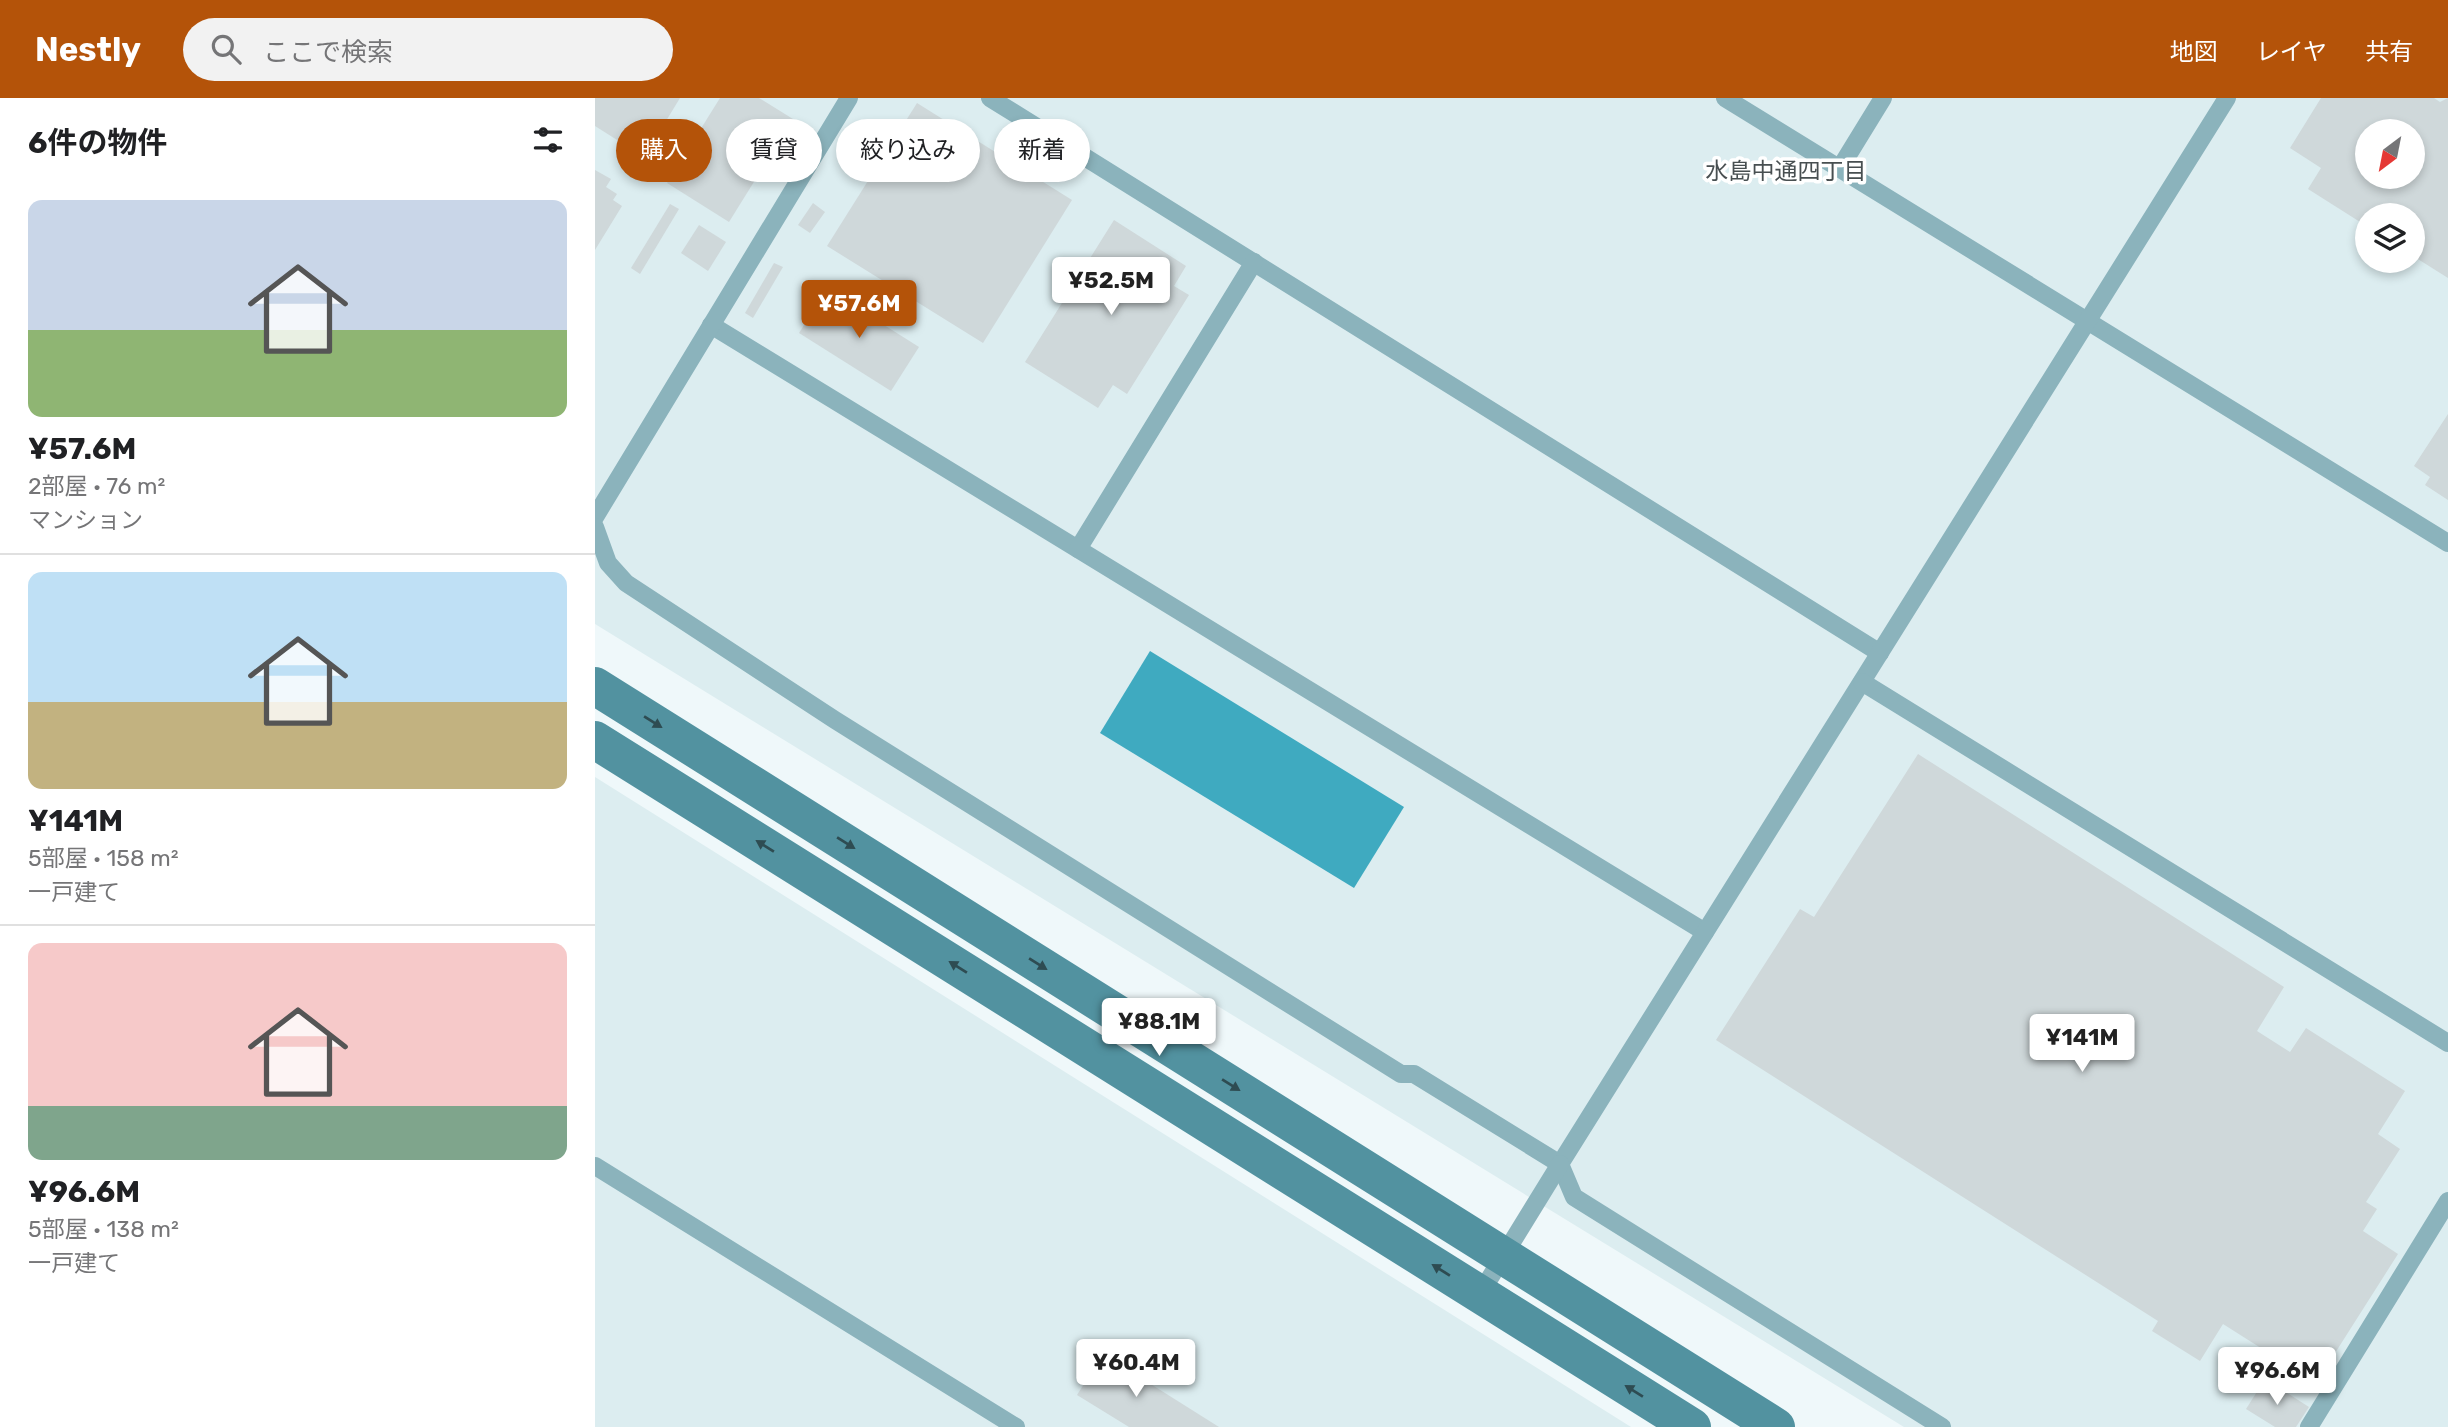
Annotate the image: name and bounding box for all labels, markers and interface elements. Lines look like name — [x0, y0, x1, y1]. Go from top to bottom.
search box — [183, 18, 673, 81]
text: Nestly — [35, 30, 141, 69]
icon: search — [207, 30, 245, 68]
text: ここで検索 — [263, 37, 393, 68]
text: 地図 — [2170, 38, 2218, 66]
text: レイヤ — [2256, 38, 2327, 66]
text: 共有 — [2365, 38, 2413, 66]
chip: 購入 — [616, 119, 712, 182]
chip: 賃貸 — [726, 119, 822, 182]
chip: 絞り込み — [836, 119, 980, 182]
chip: 新着 — [994, 119, 1090, 182]
north arrow — [2355, 119, 2425, 189]
map controls — [2355, 119, 2425, 273]
icon: filters — [529, 121, 567, 159]
text: 6件の物件 — [28, 125, 168, 161]
district label: 水島中通四丁目 — [1706, 157, 1867, 185]
button: layers — [2355, 203, 2425, 273]
icon: home — [235, 246, 361, 372]
pin: ¥52.5M — [1054, 258, 1168, 317]
text: ¥52.5M — [1068, 266, 1154, 294]
pin: ¥57.6M — [802, 280, 916, 340]
text: ¥57.6M — [818, 289, 901, 317]
text: ¥57.6M — [28, 431, 136, 467]
text: 2部屋 · 76 m² — [28, 472, 165, 500]
text: マンション — [28, 506, 143, 534]
icon: home — [235, 618, 361, 744]
one-way arrow — [643, 716, 662, 729]
text: ¥141M — [28, 803, 123, 839]
one-way arrow — [836, 837, 855, 850]
one-way arrow — [756, 840, 775, 853]
text: 5部屋 · 158 m² — [28, 844, 179, 872]
text: 一戸建て — [28, 878, 120, 906]
one-way arrow — [1029, 957, 1048, 970]
one-way arrow — [948, 961, 968, 974]
icon: home — [235, 989, 361, 1115]
pin: ¥88.1M — [1102, 998, 1216, 1058]
text: ¥88.1M — [1118, 1007, 1200, 1035]
pin: ¥141M — [2033, 1014, 2131, 1074]
text: ¥141M — [2046, 1023, 2118, 1051]
one-way arrow — [1222, 1078, 1241, 1091]
text: ¥96.6M — [28, 1174, 140, 1210]
text: 5部屋 · 138 m² — [28, 1215, 179, 1243]
text: 一戸建て — [28, 1249, 120, 1277]
one-way arrow — [1432, 1264, 1451, 1277]
pin: ¥60.4M — [1079, 1340, 1193, 1399]
text: ¥60.4M — [1092, 1348, 1180, 1376]
pin: ¥96.6M — [2220, 1348, 2334, 1407]
text: ¥96.6M — [2234, 1356, 2320, 1384]
one-way arrow — [1625, 1384, 1644, 1397]

